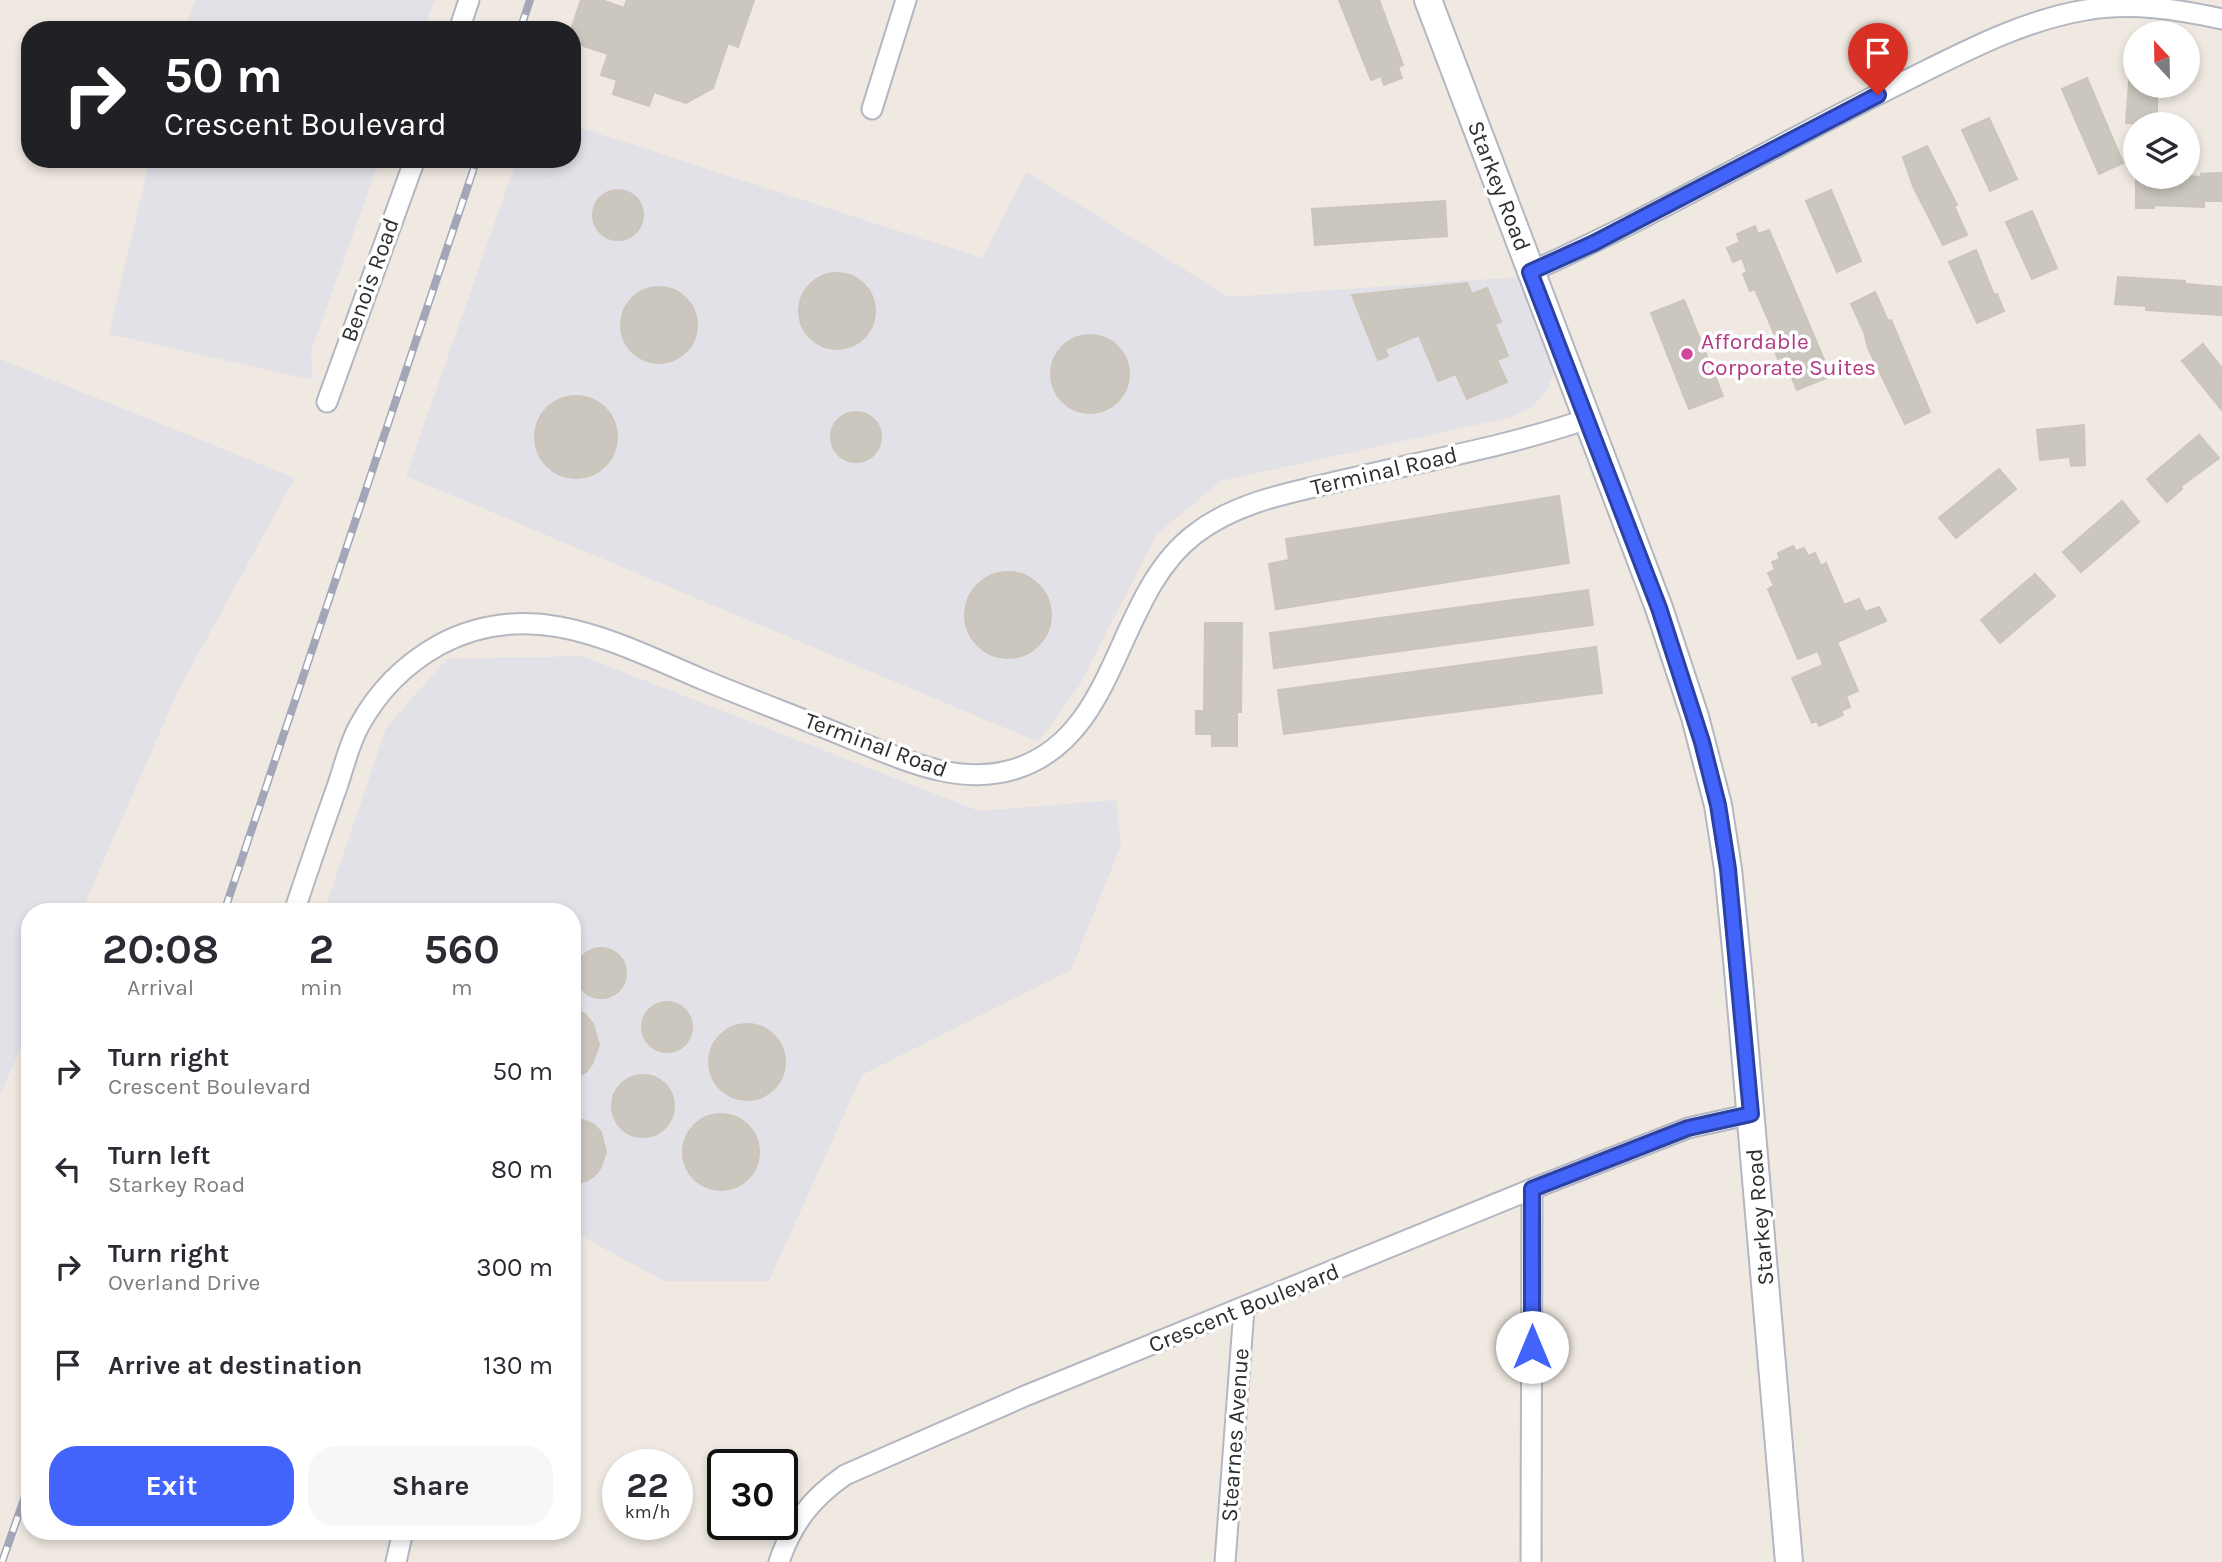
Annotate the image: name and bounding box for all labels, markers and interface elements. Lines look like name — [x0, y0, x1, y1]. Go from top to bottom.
north arrow — [2123, 21, 2200, 98]
map controls — [2123, 21, 2200, 189]
pin — [1848, 23, 1908, 95]
icon: arrive — [1859, 34, 1897, 72]
text: 50 m — [164, 47, 282, 104]
icon: right — [49, 49, 140, 140]
text: Crescent Boulevard — [164, 106, 447, 143]
button: layers — [2123, 112, 2200, 189]
street label: Starkey Road — [1462, 117, 1536, 255]
street label: Benois Road — [335, 214, 405, 346]
place label: Affordable Corporate Suites — [1701, 328, 1876, 381]
marker: Affordable Corporate Suites — [1679, 346, 1695, 362]
street label: Terminal Road — [1308, 441, 1460, 501]
street label: Terminal Road — [801, 707, 951, 783]
text: 20:08 — [102, 924, 219, 974]
text: 2 — [309, 924, 334, 974]
text: 560 — [423, 924, 500, 974]
text: Arrival — [127, 974, 194, 1001]
text: min — [300, 974, 342, 1001]
text: m — [451, 974, 472, 1001]
text: Turn right — [108, 1042, 229, 1073]
icon: right — [49, 1052, 87, 1090]
text: 50 m — [492, 1056, 553, 1087]
text: Crescent Boulevard — [108, 1073, 311, 1100]
text: Turn left — [108, 1140, 210, 1171]
street label: Starkey Road — [1741, 1147, 1779, 1287]
icon: left — [49, 1150, 87, 1188]
text: 80 m — [491, 1154, 553, 1185]
text: Starkey Road — [108, 1171, 245, 1198]
text: Turn right — [108, 1238, 229, 1269]
icon: right — [49, 1248, 87, 1286]
text: 300 m — [476, 1252, 553, 1283]
street label: Crescent Boulevard — [1145, 1257, 1343, 1359]
text: Overland Drive — [108, 1269, 260, 1296]
position arrow — [1495, 1310, 1569, 1384]
icon: arrive — [49, 1346, 87, 1384]
street label: Stearnes Avenue — [1215, 1347, 1255, 1523]
text: Arrive at destination — [108, 1350, 362, 1381]
text: 130 m — [483, 1350, 553, 1381]
button: Exit — [49, 1446, 294, 1526]
button: Share — [308, 1446, 553, 1526]
speed limit sign: 30 — [707, 1449, 798, 1540]
text: 22 — [626, 1465, 669, 1506]
text: km/h — [625, 1501, 670, 1523]

